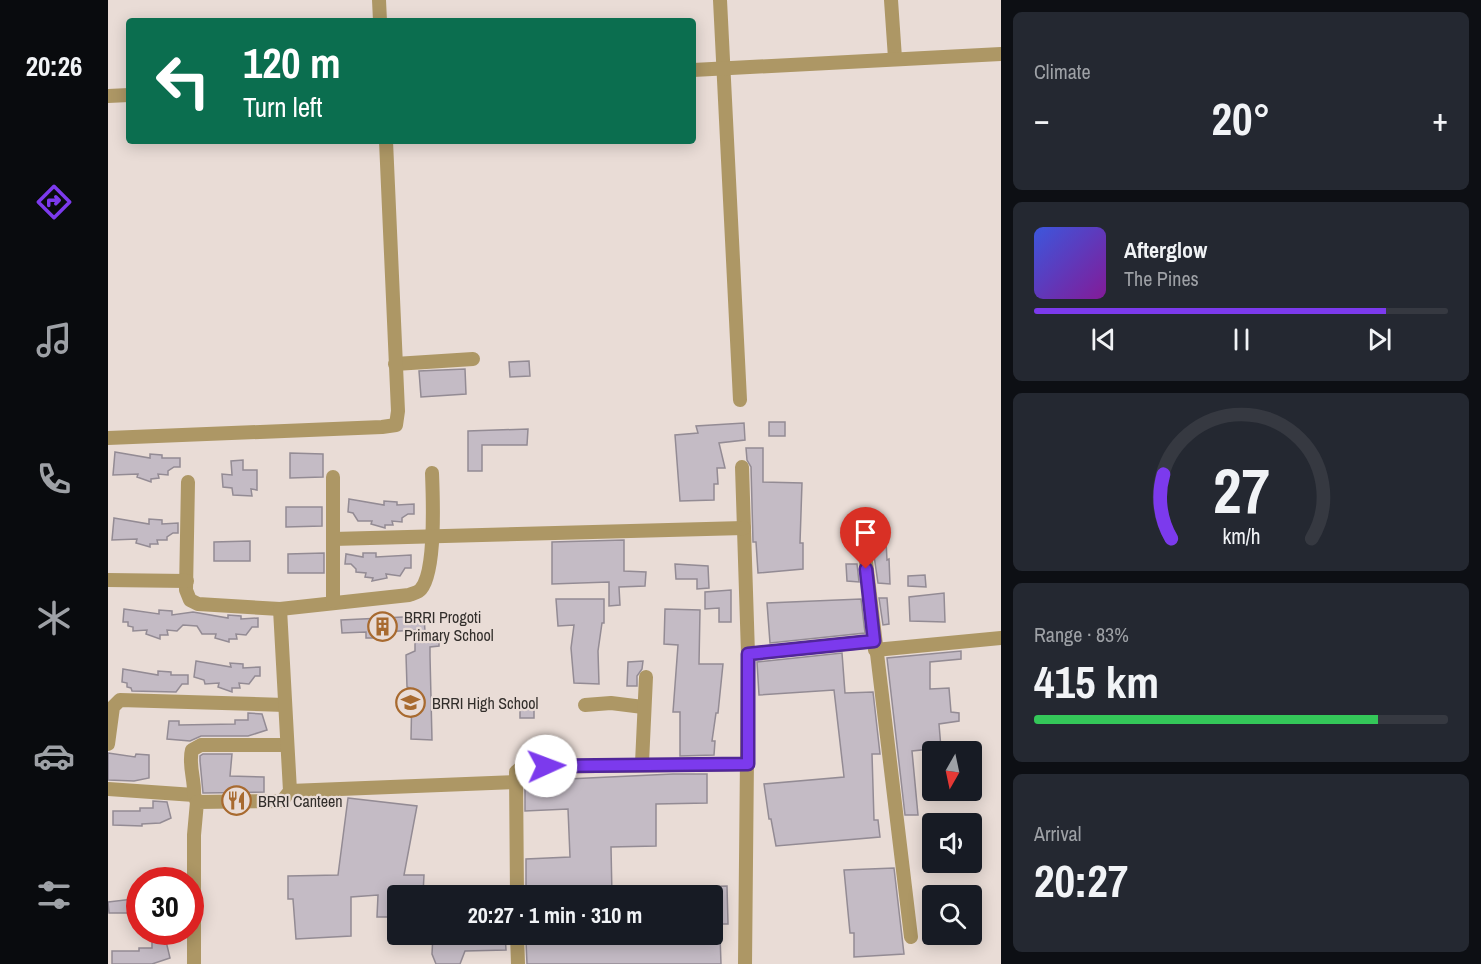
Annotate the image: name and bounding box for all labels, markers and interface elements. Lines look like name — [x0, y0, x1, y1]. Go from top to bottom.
text: 120 m — [243, 35, 341, 91]
icon: left — [144, 42, 222, 120]
text: 20:26 — [26, 48, 82, 84]
text: Climate — [1034, 58, 1091, 85]
text: 20° — [1211, 88, 1271, 149]
text: Turn left — [243, 89, 322, 125]
text: − — [1034, 97, 1050, 141]
text: + — [1432, 97, 1448, 141]
icon: directions — [33, 181, 75, 223]
text: Afterglow — [1124, 235, 1207, 265]
text: The Pines — [1124, 265, 1199, 292]
icon: music — [33, 319, 75, 361]
icon: previous — [1087, 323, 1120, 356]
icon: pause — [1225, 323, 1258, 356]
icon: next — [1363, 323, 1396, 356]
text: 27 — [1213, 448, 1269, 532]
icon: phone — [33, 458, 75, 500]
pin — [840, 507, 891, 569]
icon: arrive — [849, 516, 882, 549]
text: km/h — [1222, 522, 1260, 551]
icon: climate — [33, 597, 75, 639]
place label: BRRI Progoti Primary School — [404, 606, 494, 646]
building icon: BRRI Progoti Primary School — [367, 610, 399, 642]
text: Range · 83% — [1034, 621, 1129, 648]
text: 415 km — [1034, 651, 1159, 712]
school or university icon: BRRI High School — [395, 687, 427, 719]
place label: BRRI High School — [432, 692, 539, 714]
position arrow — [514, 734, 578, 798]
icon: car — [33, 735, 75, 777]
north arrow — [922, 741, 982, 801]
map controls — [922, 741, 982, 945]
restaurant icon: BRRI Canteen — [221, 785, 253, 817]
place label: BRRI Canteen — [258, 790, 343, 812]
button: sound — [922, 813, 982, 873]
text: Arrival — [1034, 820, 1081, 847]
text: 20:27 — [1034, 850, 1128, 911]
speed limit sign: 30 — [126, 867, 204, 945]
icon: filters — [33, 874, 75, 916]
button: search — [922, 885, 982, 945]
text: 20:27 · 1 min · 310 m — [468, 900, 642, 930]

